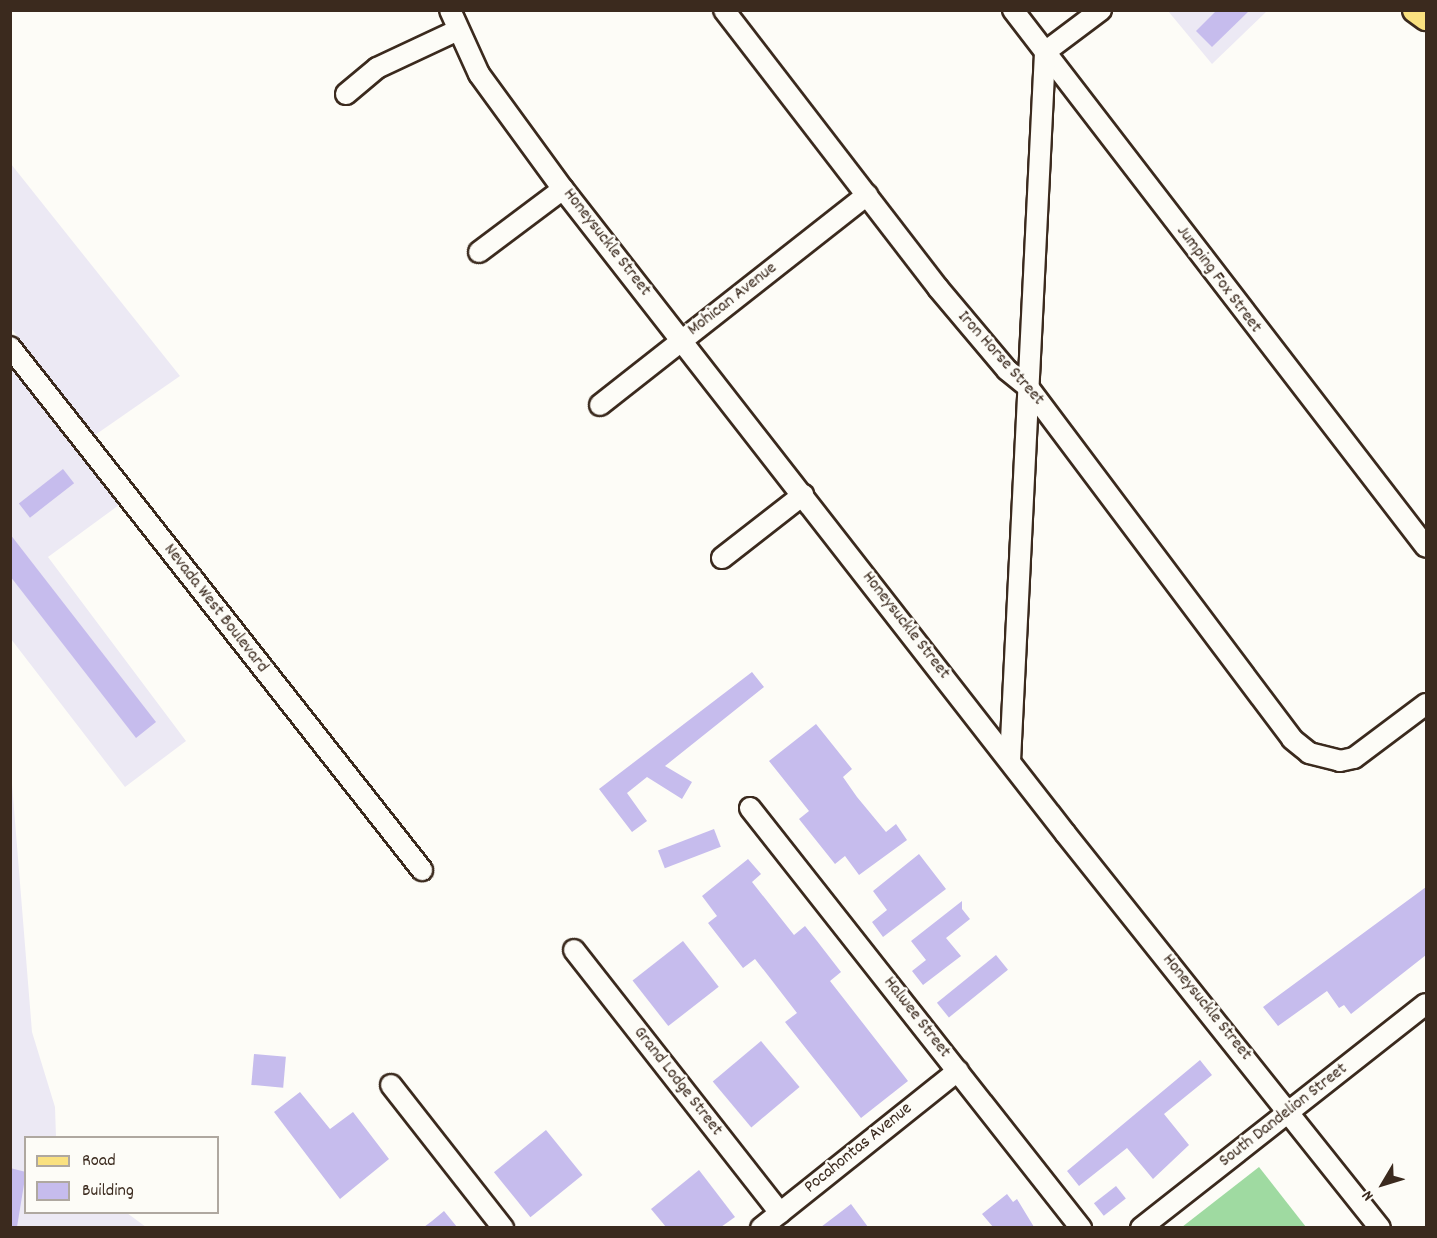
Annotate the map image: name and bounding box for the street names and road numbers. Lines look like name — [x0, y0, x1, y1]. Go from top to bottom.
street label: Honeysuckle Street — [557, 185, 655, 301]
street label: Jumping Fox Street — [1171, 222, 1265, 338]
street label: Mohican Avenue — [684, 258, 782, 342]
street label: Iron Horse Street — [952, 307, 1048, 411]
street label: Nevada West Boulevard — [158, 540, 272, 678]
street label: Honeysuckle Street — [856, 568, 954, 684]
street label: Honeysuckle Street — [1156, 950, 1256, 1066]
street label: Halwee Street — [878, 973, 954, 1063]
street label: Grand Lodge Street — [628, 1023, 726, 1141]
street label: South Dandelion Street — [1216, 1059, 1352, 1173]
street label: Pocahontas Avenue — [801, 1099, 917, 1199]

